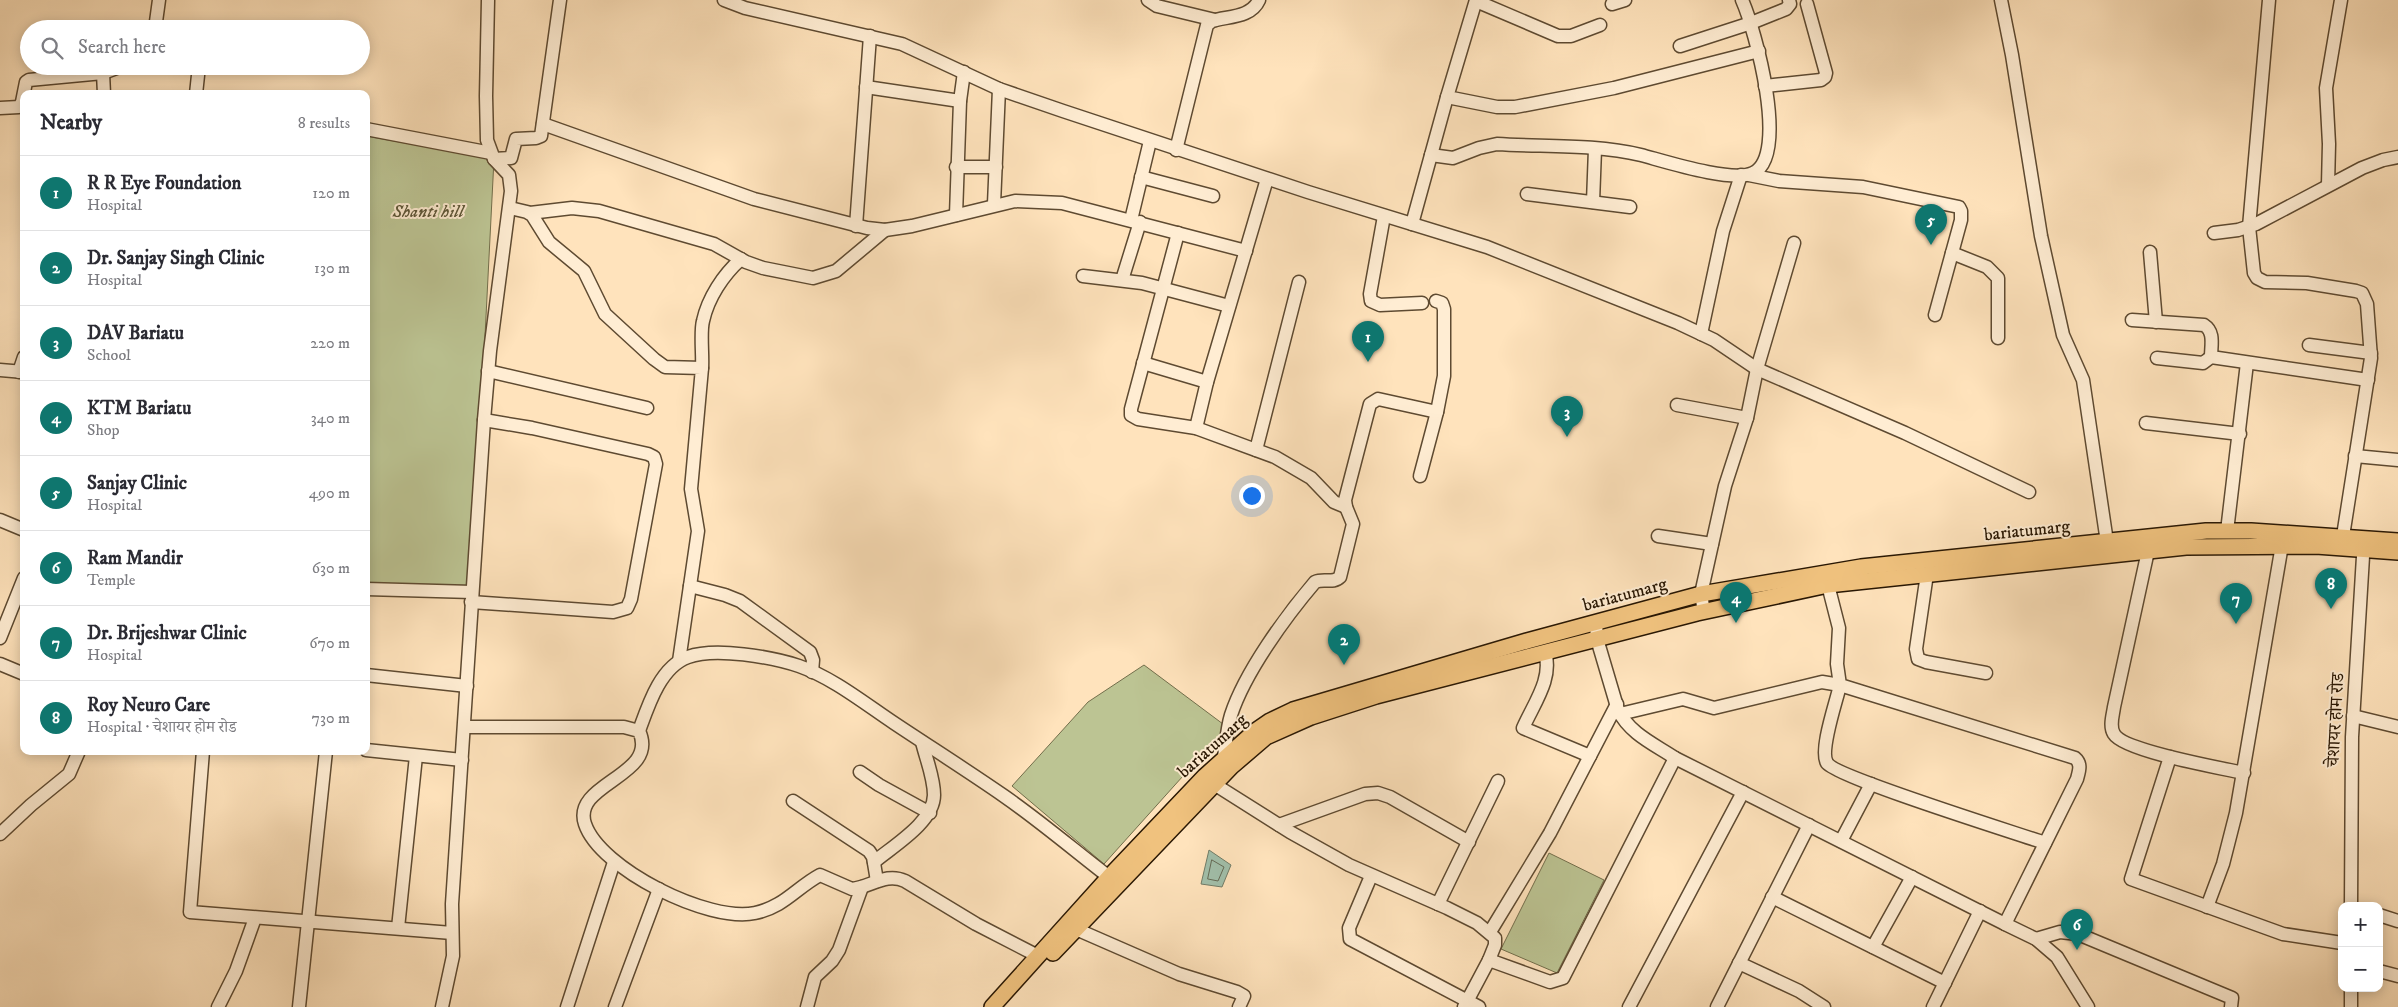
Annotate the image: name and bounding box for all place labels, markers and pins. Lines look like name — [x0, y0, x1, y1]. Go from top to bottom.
pin: 5 — [1915, 204, 1947, 245]
pin: 1 — [1352, 321, 1384, 362]
pin: 3 — [1551, 396, 1583, 437]
pin: 8 — [2315, 568, 2347, 609]
pin: 4 — [1720, 582, 1752, 623]
pin: 7 — [2220, 583, 2252, 624]
pin: 2 — [1328, 624, 1360, 665]
pin: 6 — [2061, 909, 2093, 950]

